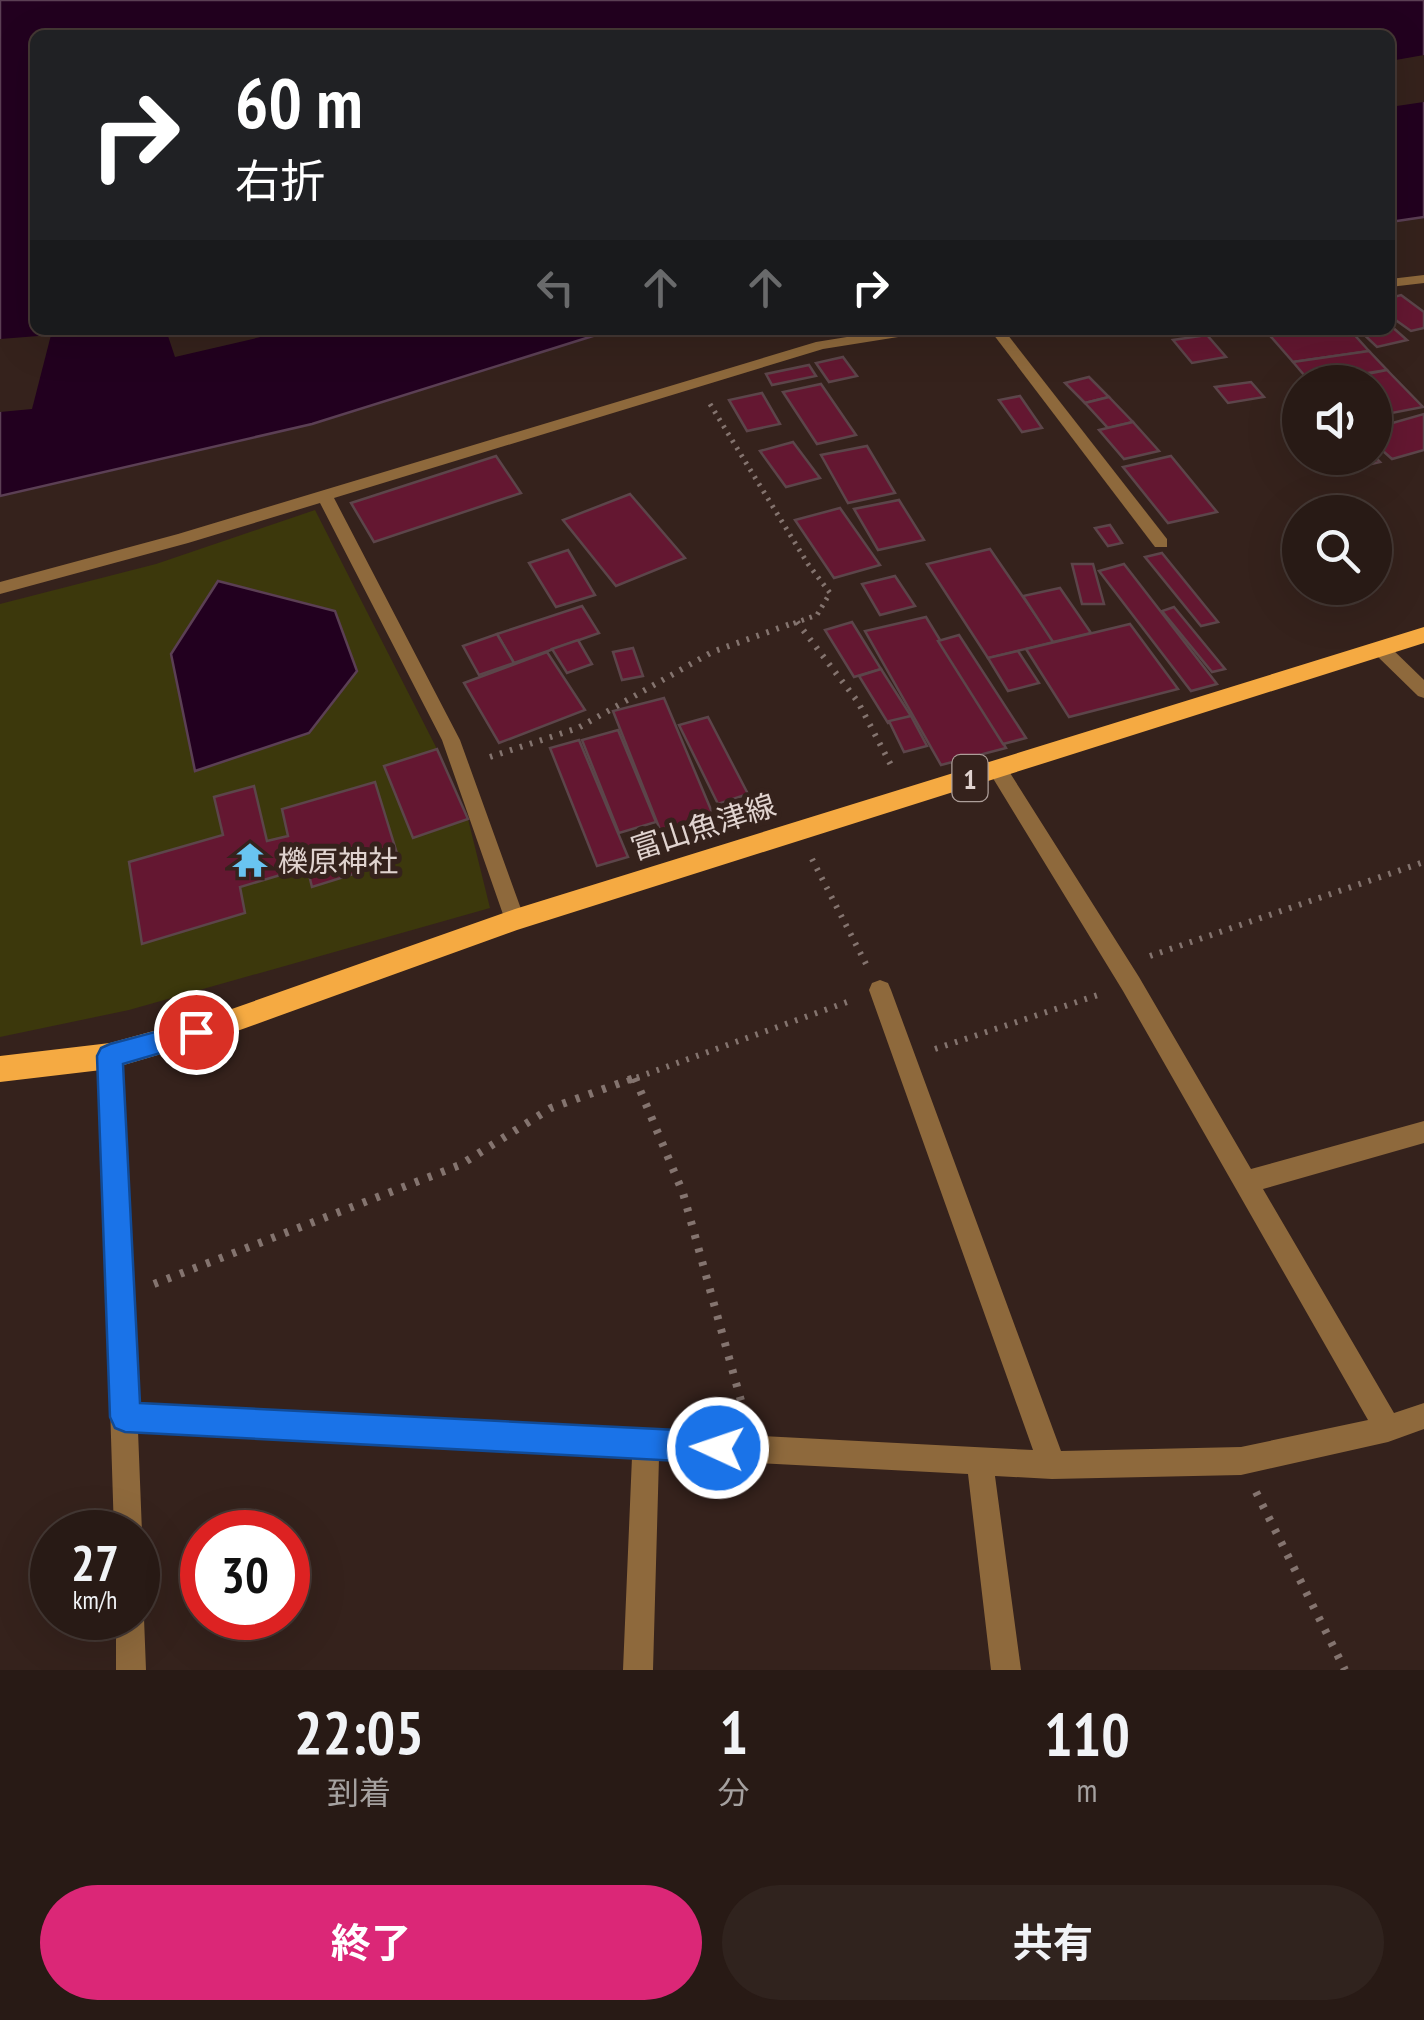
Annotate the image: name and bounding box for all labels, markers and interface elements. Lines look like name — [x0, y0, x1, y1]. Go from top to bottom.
text: 60 m — [235, 57, 363, 147]
icon: right — [70, 70, 200, 200]
text: 右折 — [235, 151, 325, 209]
icon: left — [528, 260, 583, 315]
icon: ahead — [633, 260, 688, 315]
icon: ahead — [738, 260, 793, 315]
icon: right — [843, 260, 898, 315]
map controls — [1282, 365, 1392, 605]
button: sound — [1282, 365, 1392, 475]
button: search — [1282, 495, 1392, 605]
road number: 1 — [952, 755, 988, 801]
street label: 富山魚津線 — [626, 784, 780, 868]
temple icon: 櫟原神社 — [231, 841, 269, 879]
place label: 櫟原神社 — [278, 841, 398, 880]
pin — [154, 990, 239, 1075]
icon: arrive — [169, 1005, 224, 1060]
position arrow — [666, 1396, 770, 1500]
speed limit sign: 30 — [180, 1510, 310, 1640]
text: 27 — [71, 1530, 119, 1595]
text: km/h — [73, 1584, 117, 1616]
text: 22:05 — [294, 1693, 424, 1771]
text: 1 — [720, 1693, 748, 1771]
text: 110 — [1044, 1695, 1130, 1773]
text: m — [1076, 1769, 1097, 1811]
text: 到着 — [327, 1771, 391, 1813]
text: 分 — [718, 1771, 750, 1813]
button: 終了 — [40, 1885, 702, 2000]
button: 共有 — [722, 1885, 1384, 2000]

